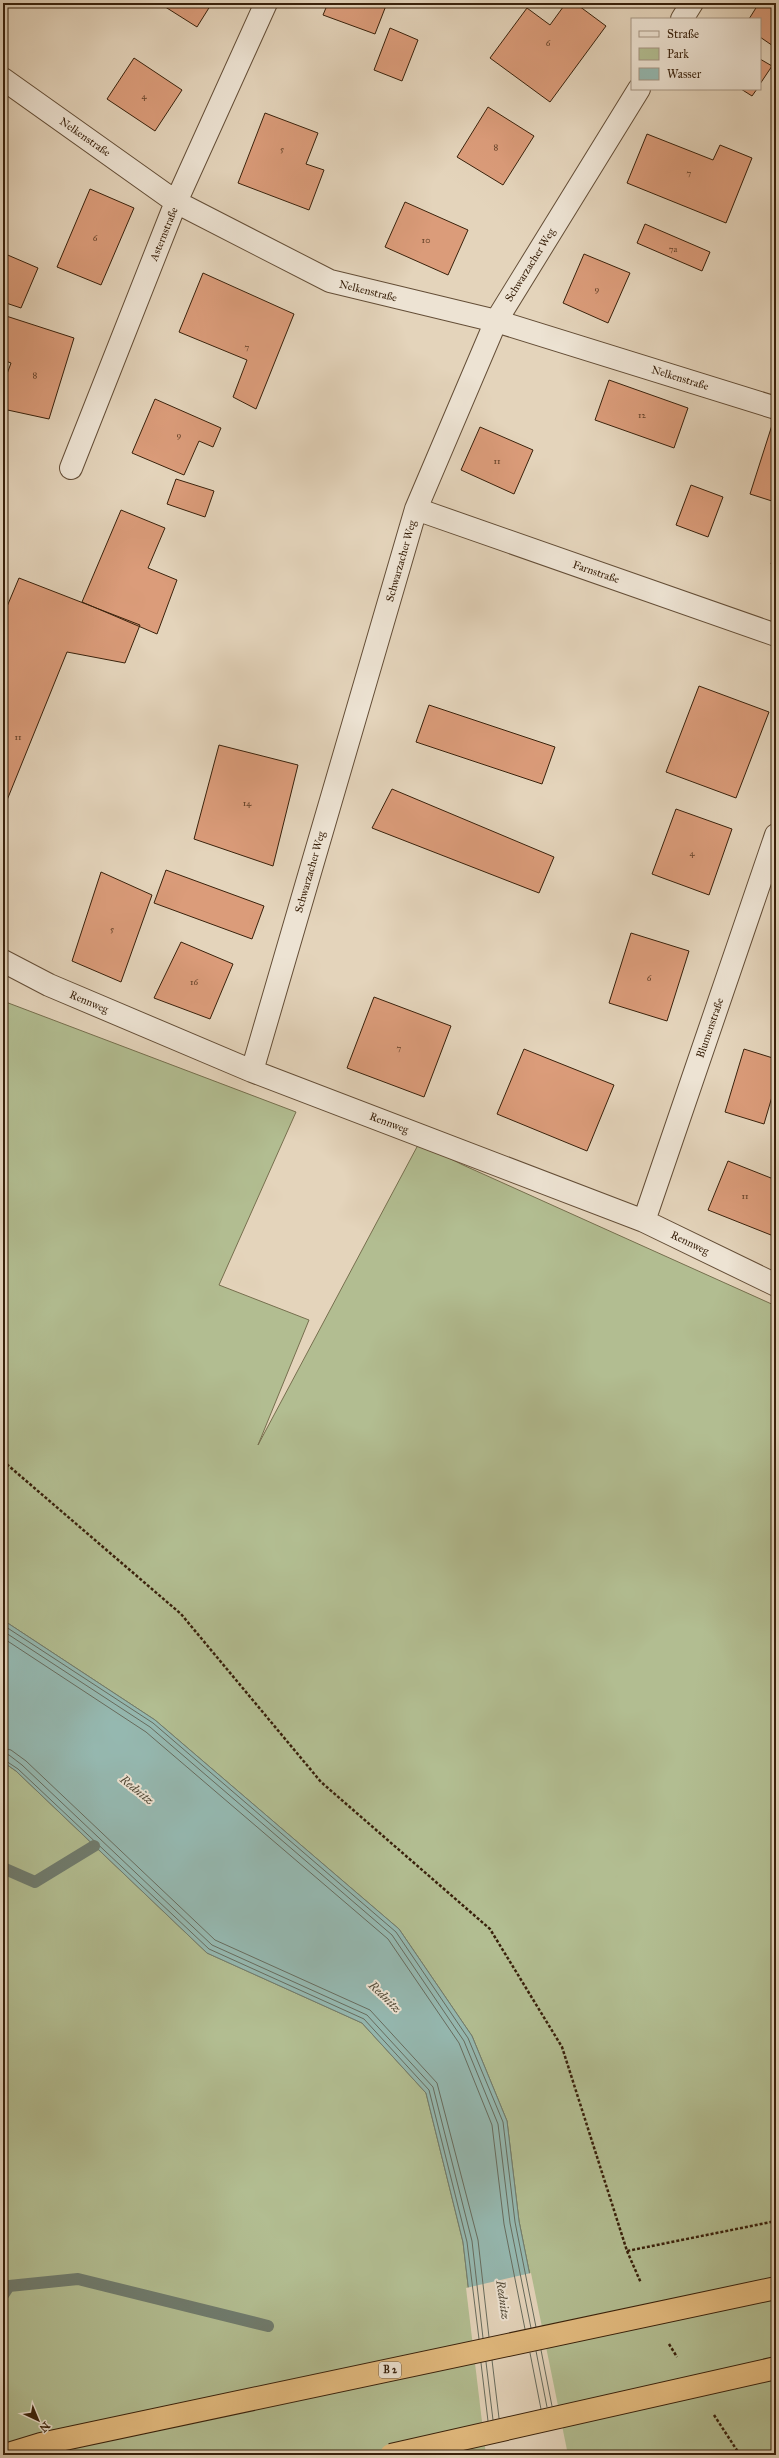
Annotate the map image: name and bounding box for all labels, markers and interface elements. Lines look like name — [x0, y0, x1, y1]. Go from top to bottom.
legend — [631, 18, 761, 90]
text: Straße — [667, 27, 699, 41]
house number: 6 — [546, 37, 551, 48]
text: Park — [667, 47, 689, 61]
text: Wasser — [667, 67, 702, 81]
house number: 4 — [141, 90, 147, 101]
street label: Nelkenstraße — [57, 115, 113, 160]
house number: 8 — [494, 141, 499, 152]
house number: 5 — [280, 143, 285, 154]
house number: 7 — [687, 167, 692, 178]
street label: Asternstraße — [147, 205, 181, 264]
street label: Schwarzacher Weg — [502, 225, 558, 304]
house number: 6 — [93, 232, 98, 243]
house number: 10 — [422, 234, 430, 245]
house number: 7a — [669, 243, 677, 254]
street label: Nelkenstraße — [338, 278, 399, 305]
house number: 9 — [595, 283, 600, 294]
house number: 7 — [245, 341, 250, 352]
street label: Nelkenstraße — [650, 363, 711, 393]
house number: 8 — [33, 369, 38, 380]
house number: 12 — [638, 409, 647, 420]
house number: 9 — [177, 429, 182, 440]
house number: 11 — [493, 455, 501, 466]
street label: Schwarzacher Weg — [383, 518, 419, 603]
street label: Farnstraße — [571, 558, 621, 586]
house number: 11 — [14, 731, 22, 742]
house number: 14 — [243, 797, 252, 808]
street label: Schwarzacher Weg — [292, 829, 328, 914]
house number: 4 — [689, 847, 695, 858]
house number: 5 — [110, 923, 115, 934]
house number: 6 — [647, 972, 652, 983]
house number: 16 — [190, 976, 198, 987]
street label: Rennweg — [68, 988, 111, 1016]
street label: Blumenstraße — [694, 996, 726, 1060]
house number: 7 — [397, 1042, 402, 1053]
street label: Rennweg — [368, 1110, 411, 1137]
house number: 11 — [741, 1190, 749, 1201]
street label: Rennweg — [669, 1228, 712, 1258]
water label: Rednitz — [117, 1772, 157, 1808]
water label: Rednitz — [365, 1978, 404, 2016]
water label: Rednitz — [493, 2279, 513, 2320]
road number: B 2 — [379, 2362, 401, 2378]
north arrow — [18, 2400, 58, 2440]
text: N — [36, 2419, 52, 2435]

